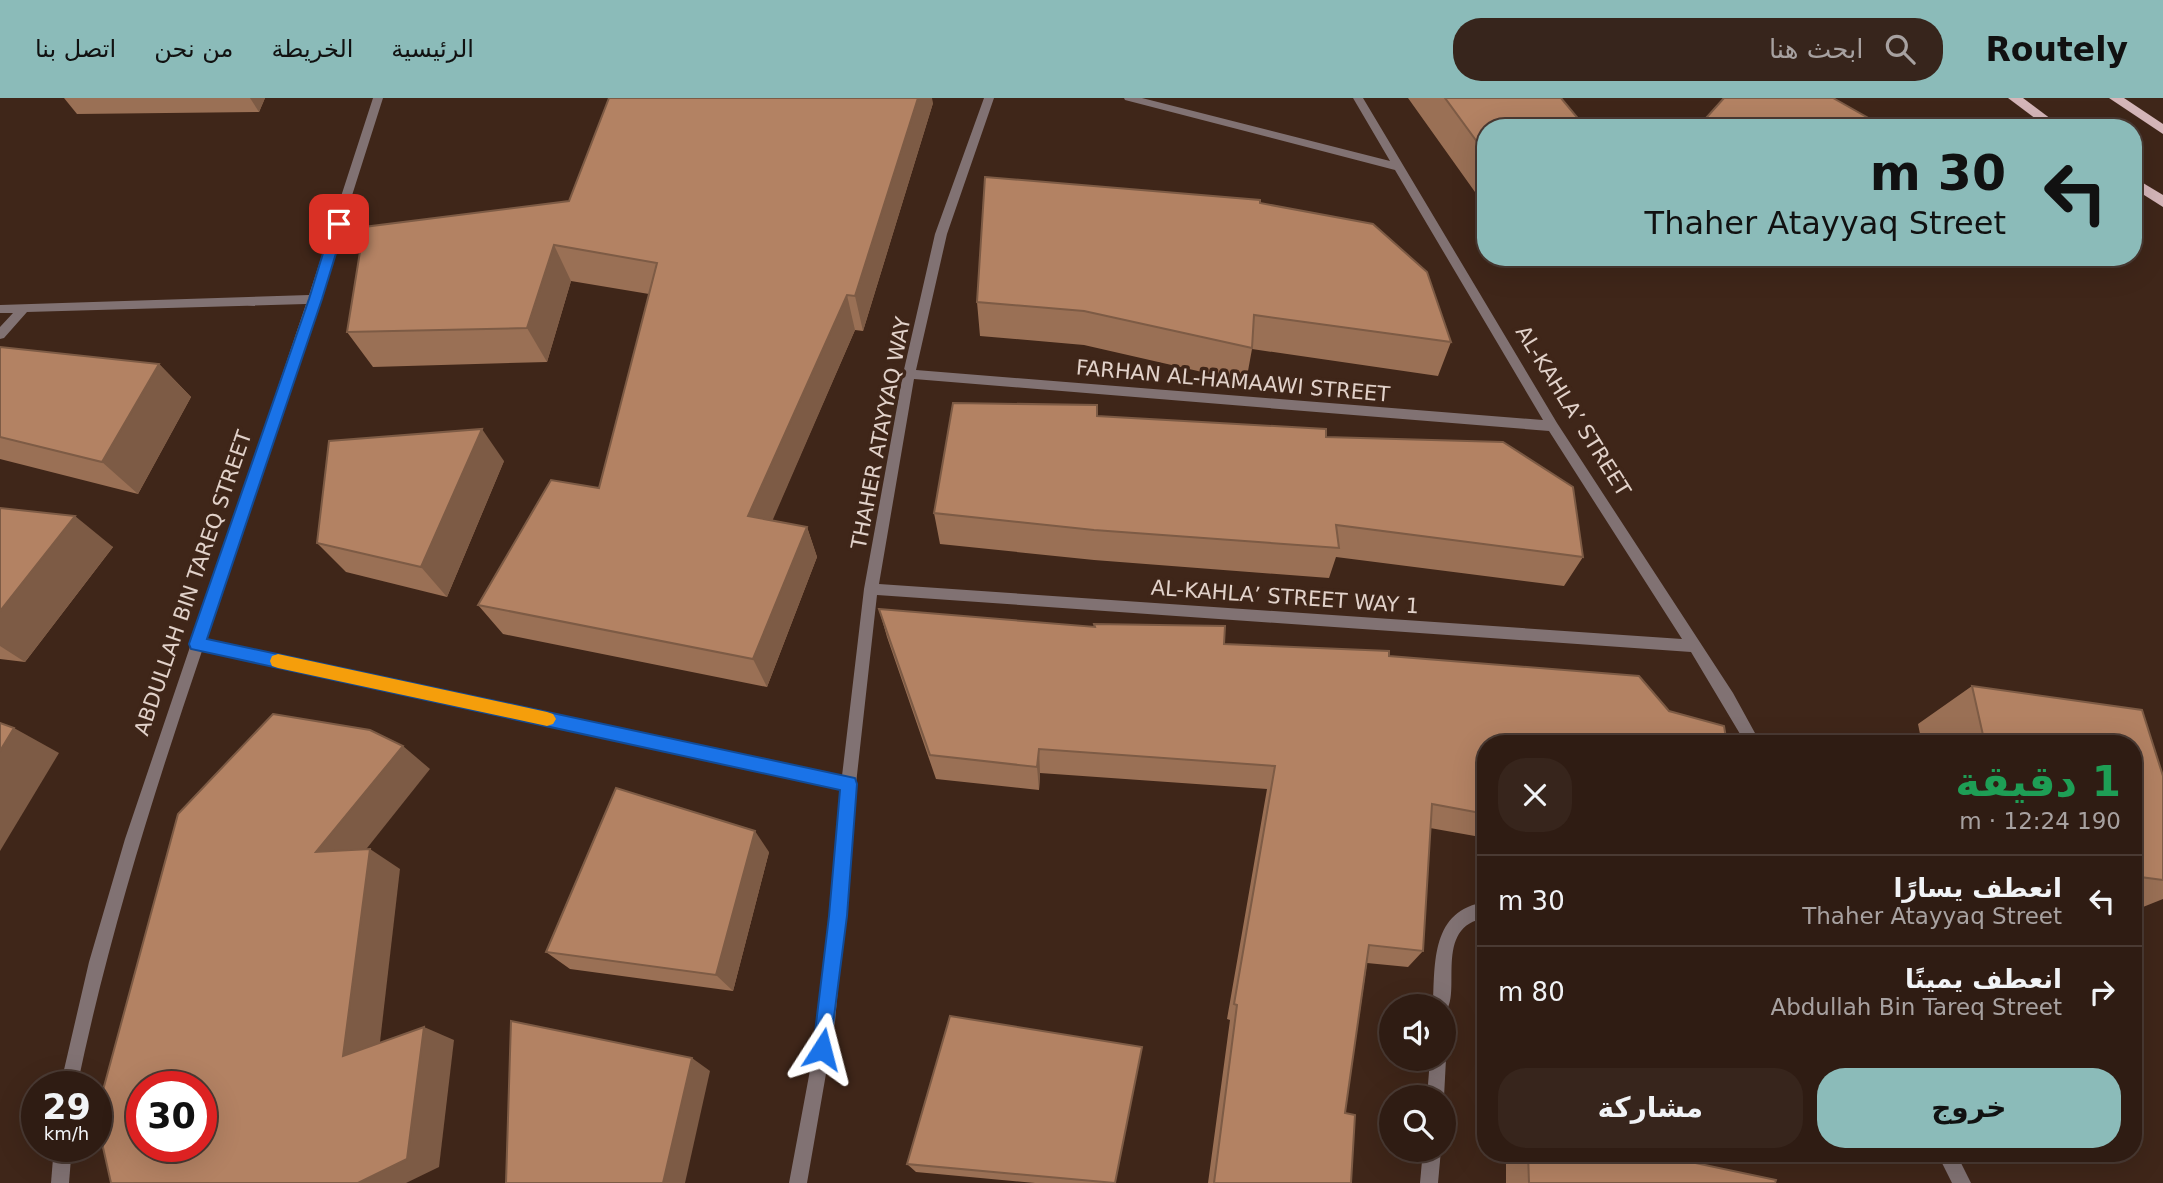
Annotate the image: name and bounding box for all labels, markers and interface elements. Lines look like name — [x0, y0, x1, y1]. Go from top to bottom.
search box — [1453, 18, 1943, 81]
icon: search — [1881, 30, 1919, 68]
text: Routely — [1985, 30, 2128, 69]
text: ابحث هنا — [1769, 34, 1863, 64]
text: اتصل بنا — [35, 35, 116, 63]
text: من نحن — [154, 35, 233, 63]
text: الخريطة — [271, 35, 353, 63]
text: الرئيسية — [391, 35, 474, 63]
text: 30 m — [1870, 145, 2006, 202]
icon: left — [2030, 147, 2121, 238]
pin — [309, 194, 369, 254]
text: Thaher Atayyaq Street — [1645, 204, 2006, 242]
icon: arrive — [320, 205, 358, 243]
street label: THAHER ATAYYAQ WAY — [846, 315, 915, 552]
street label: AL-KAHLA’ STREET — [1511, 321, 1635, 501]
street label: FARHAN AL-HAMAAWI STREET — [1075, 355, 1391, 407]
street label: ABDULLAH BIN TAREQ STREET — [129, 427, 257, 739]
street label: AL-KAHLA’ STREET WAY 1 — [1150, 576, 1420, 618]
text: 1 دقيقة — [1955, 757, 2121, 806]
button: close — [1498, 758, 1572, 832]
text: 190 m · 12:24 — [1959, 808, 2121, 834]
text: انعطف يسارًا — [1893, 873, 2062, 903]
icon: left — [2083, 882, 2121, 920]
text: 30 m — [1498, 886, 1565, 916]
text: Thaher Atayyaq Street — [1802, 903, 2062, 929]
text: انعطف يمينًا — [1905, 964, 2062, 994]
icon: right — [2083, 973, 2121, 1011]
text: 80 m — [1498, 977, 1565, 1007]
map controls — [1379, 994, 1456, 1162]
button: sound — [1379, 994, 1456, 1071]
text: Abdullah Bin Tareq Street — [1770, 994, 2062, 1020]
position arrow — [785, 1012, 859, 1086]
button: مشاركة — [1498, 1068, 1803, 1148]
button: خروج — [1817, 1068, 2121, 1148]
speed limit sign: 30 — [126, 1071, 217, 1162]
button: search — [1379, 1085, 1456, 1162]
text: 29 — [42, 1087, 91, 1127]
text: km/h — [44, 1123, 89, 1144]

